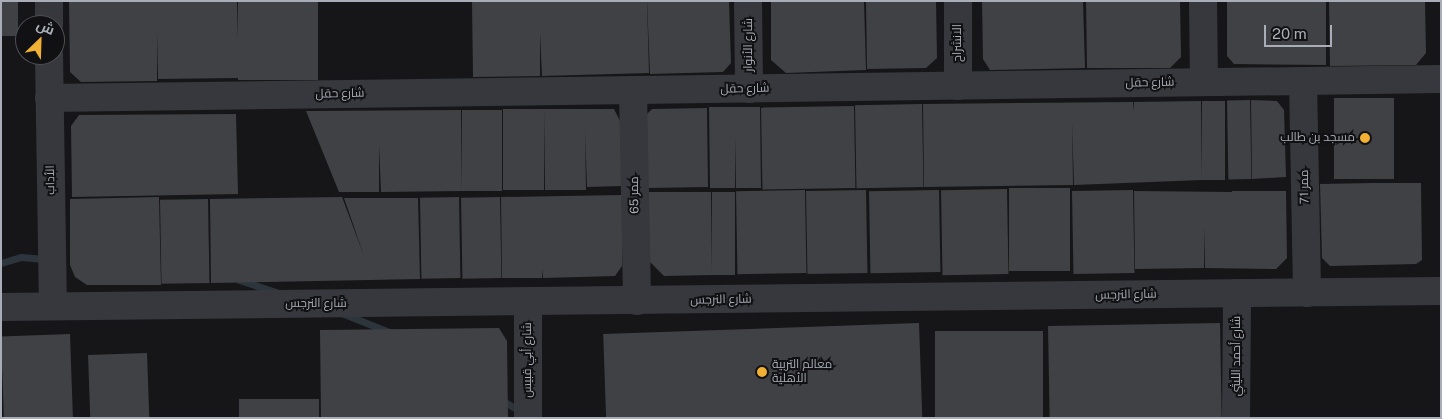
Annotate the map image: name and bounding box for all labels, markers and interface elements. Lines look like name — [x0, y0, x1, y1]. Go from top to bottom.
north arrow — [15, 15, 65, 65]
scale bar — [1267, 15, 1334, 47]
text: ش — [34, 16, 57, 38]
street label: شارع الأنوار — [742, 18, 756, 72]
street label: الانشراح — [951, 24, 965, 62]
text: 20 m — [1272, 25, 1307, 42]
street label: شارع حقل — [1125, 75, 1175, 91]
street label: شارع حقل — [720, 81, 770, 97]
street label: شارع حقل — [315, 86, 365, 102]
place label: مسجد بن طالب — [1280, 131, 1355, 145]
marker: مسجد بن طالب — [1359, 132, 1371, 144]
street label: الأداب — [44, 165, 58, 195]
street label: ممر 71 — [1297, 170, 1313, 204]
street label: ممر 65 — [627, 176, 643, 214]
street label: شارع النرجس — [1095, 287, 1157, 303]
street label: شارع النرجس — [690, 292, 752, 308]
street label: شارع النرجس — [285, 297, 347, 311]
street label: شارع أحمد الليثي — [1230, 316, 1244, 396]
street label: شارع أبي قبيس — [521, 322, 535, 398]
place label: معالم التربية الأهلية — [772, 358, 832, 386]
marker: معالم التربية الأهلية — [756, 366, 768, 378]

